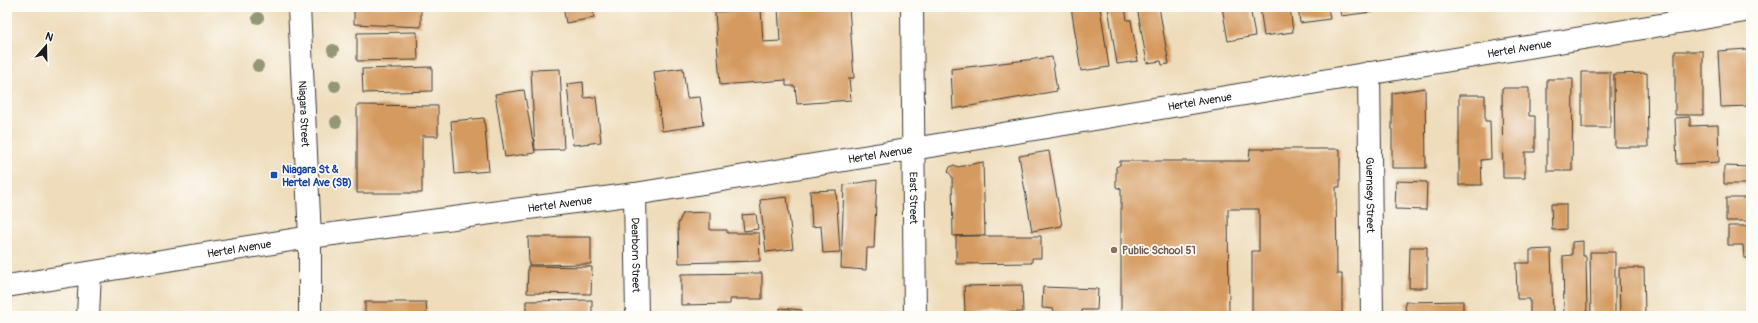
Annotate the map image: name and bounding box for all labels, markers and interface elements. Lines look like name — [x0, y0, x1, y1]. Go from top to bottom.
north arrow — [26, 26, 66, 66]
text: N — [44, 30, 55, 45]
street label: Hertel Avenue — [1486, 37, 1553, 60]
street label: Niagara Street — [296, 80, 312, 148]
street label: Hertel Avenue — [1167, 90, 1233, 113]
street label: Hertel Avenue — [847, 143, 914, 166]
street label: Guernsey Street — [1364, 157, 1377, 233]
place label: Niagara St & Hertel Ave (SB) — [282, 163, 352, 189]
marker: Niagara St & Hertel Ave (SB) — [269, 170, 279, 180]
street label: East Street — [907, 172, 921, 225]
street label: Hertel Avenue — [527, 193, 593, 215]
street label: Dearborn Street — [629, 217, 643, 293]
street label: Hertel Avenue — [206, 237, 272, 260]
place label: Public School 51 — [1122, 244, 1196, 257]
marker: Public School 51 — [1109, 245, 1119, 255]

